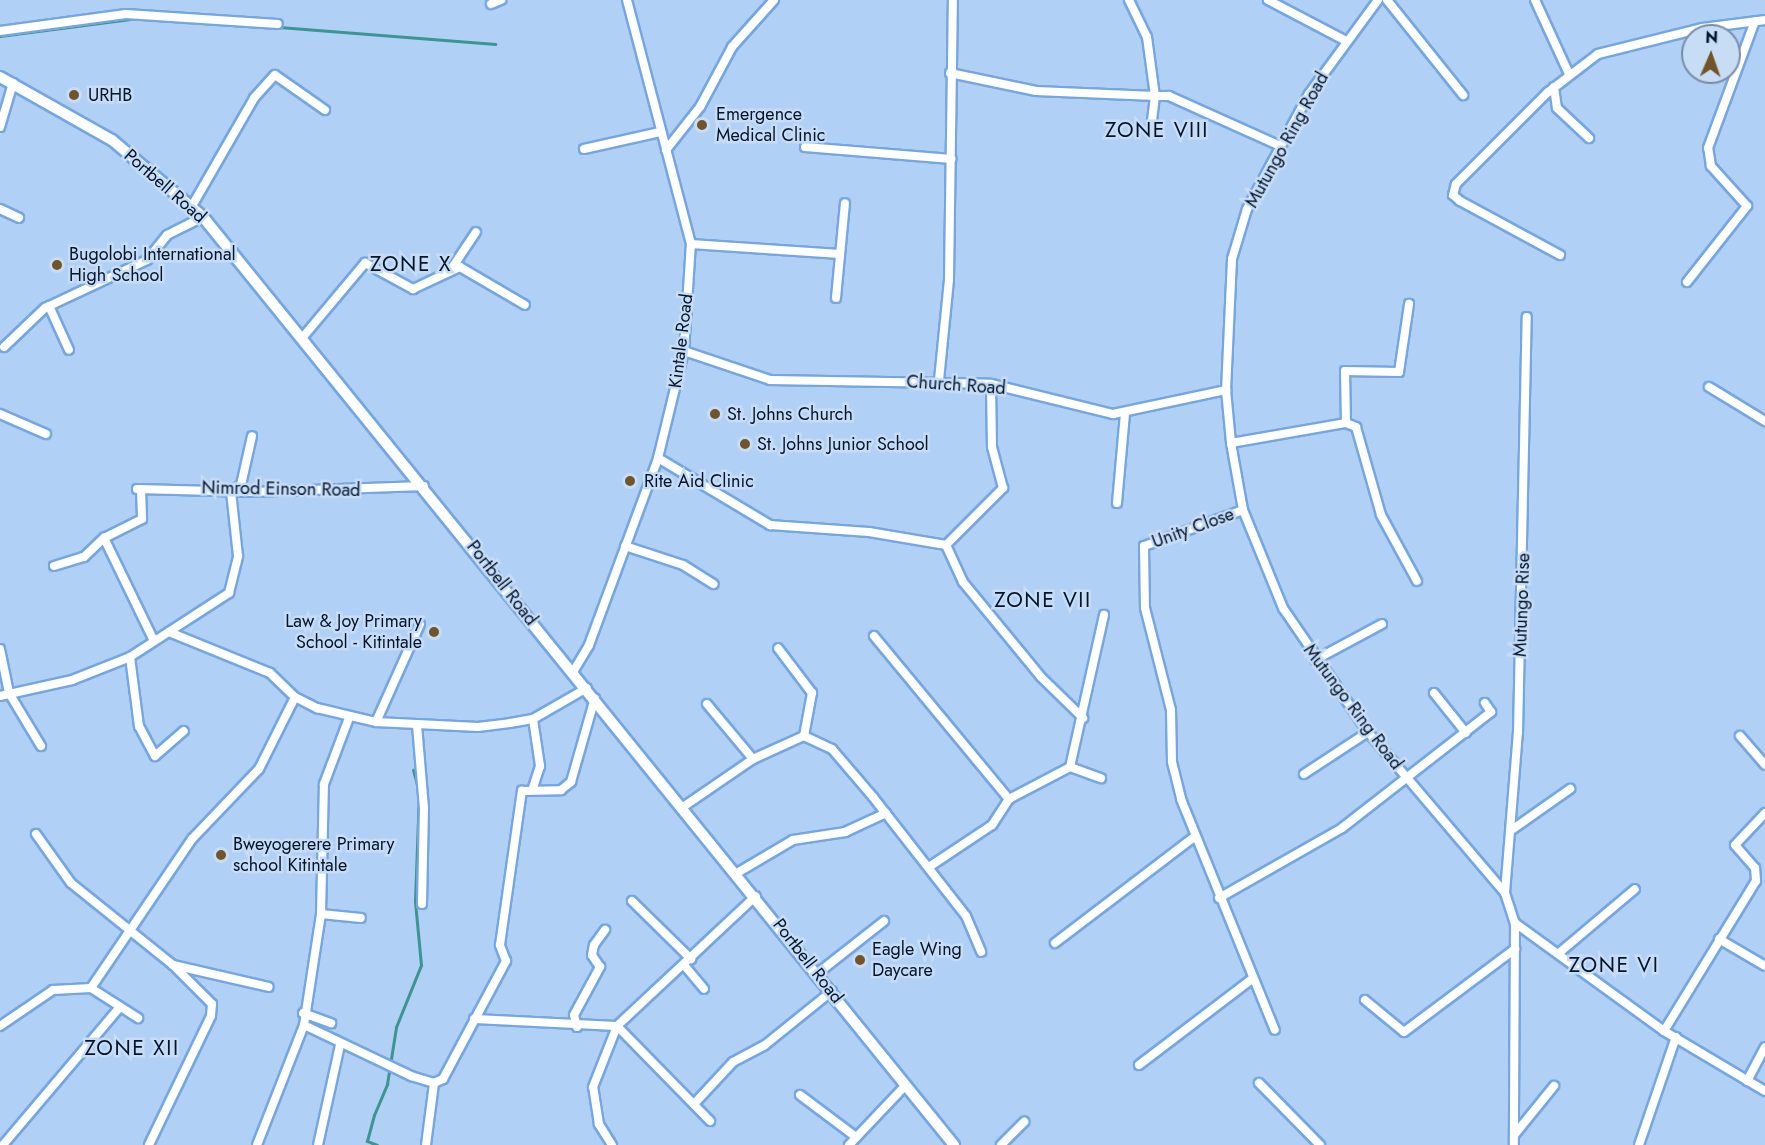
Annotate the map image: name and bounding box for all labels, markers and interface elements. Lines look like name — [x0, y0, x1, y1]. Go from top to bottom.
north arrow — [1681, 24, 1741, 84]
text: N — [1705, 26, 1718, 49]
street label: Mutungo Ring Road — [1241, 69, 1333, 211]
place label: URHB — [88, 84, 132, 106]
marker: URHB — [65, 86, 83, 104]
place label: Emergence Medical Clinic — [716, 104, 825, 146]
marker: Emergence Medical Clinic — [693, 116, 711, 134]
district label: ZONE VIII — [1105, 117, 1209, 143]
street label: Portbell Road — [120, 144, 210, 228]
place label: Bugolobi International High School — [69, 244, 236, 286]
district label: ZONE X — [370, 251, 452, 277]
marker: Bugolobi International High School — [50, 258, 64, 272]
street label: Kintale Road — [664, 293, 698, 389]
street label: Church Road — [906, 371, 1006, 399]
place label: St. Johns Church — [727, 403, 853, 425]
marker: St. Johns Church — [708, 407, 722, 421]
place label: St. Johns Junior School — [757, 433, 929, 455]
marker: St. Johns Junior School — [738, 437, 752, 451]
place label: Rite Aid Clinic — [644, 470, 754, 492]
marker: Rite Aid Clinic — [621, 472, 639, 490]
street label: Nimrod Einson Road — [201, 477, 361, 501]
street label: Unity Close — [1149, 503, 1237, 553]
street label: Portbell Road — [462, 536, 542, 630]
street label: Mutungo Rise — [1509, 553, 1535, 657]
district label: ZONE VII — [994, 587, 1092, 613]
place label: Law & Joy Primary School - Kitintale — [285, 611, 422, 654]
marker: Law & Joy Primary School - Kitintale — [427, 625, 441, 639]
street label: Mutungo Ring Road — [1299, 640, 1407, 774]
place label: Bweyogerere Primary school Kitintale — [233, 834, 394, 876]
marker: Bweyogerere Primary school Kitintale — [214, 848, 228, 862]
street label: Portbell Road — [768, 914, 848, 1008]
place label: Eagle Wing Daycare — [872, 939, 962, 982]
district label: ZONE VI — [1569, 952, 1659, 978]
marker: Eagle Wing Daycare — [853, 953, 867, 967]
district label: ZONE XII — [84, 1035, 180, 1061]

